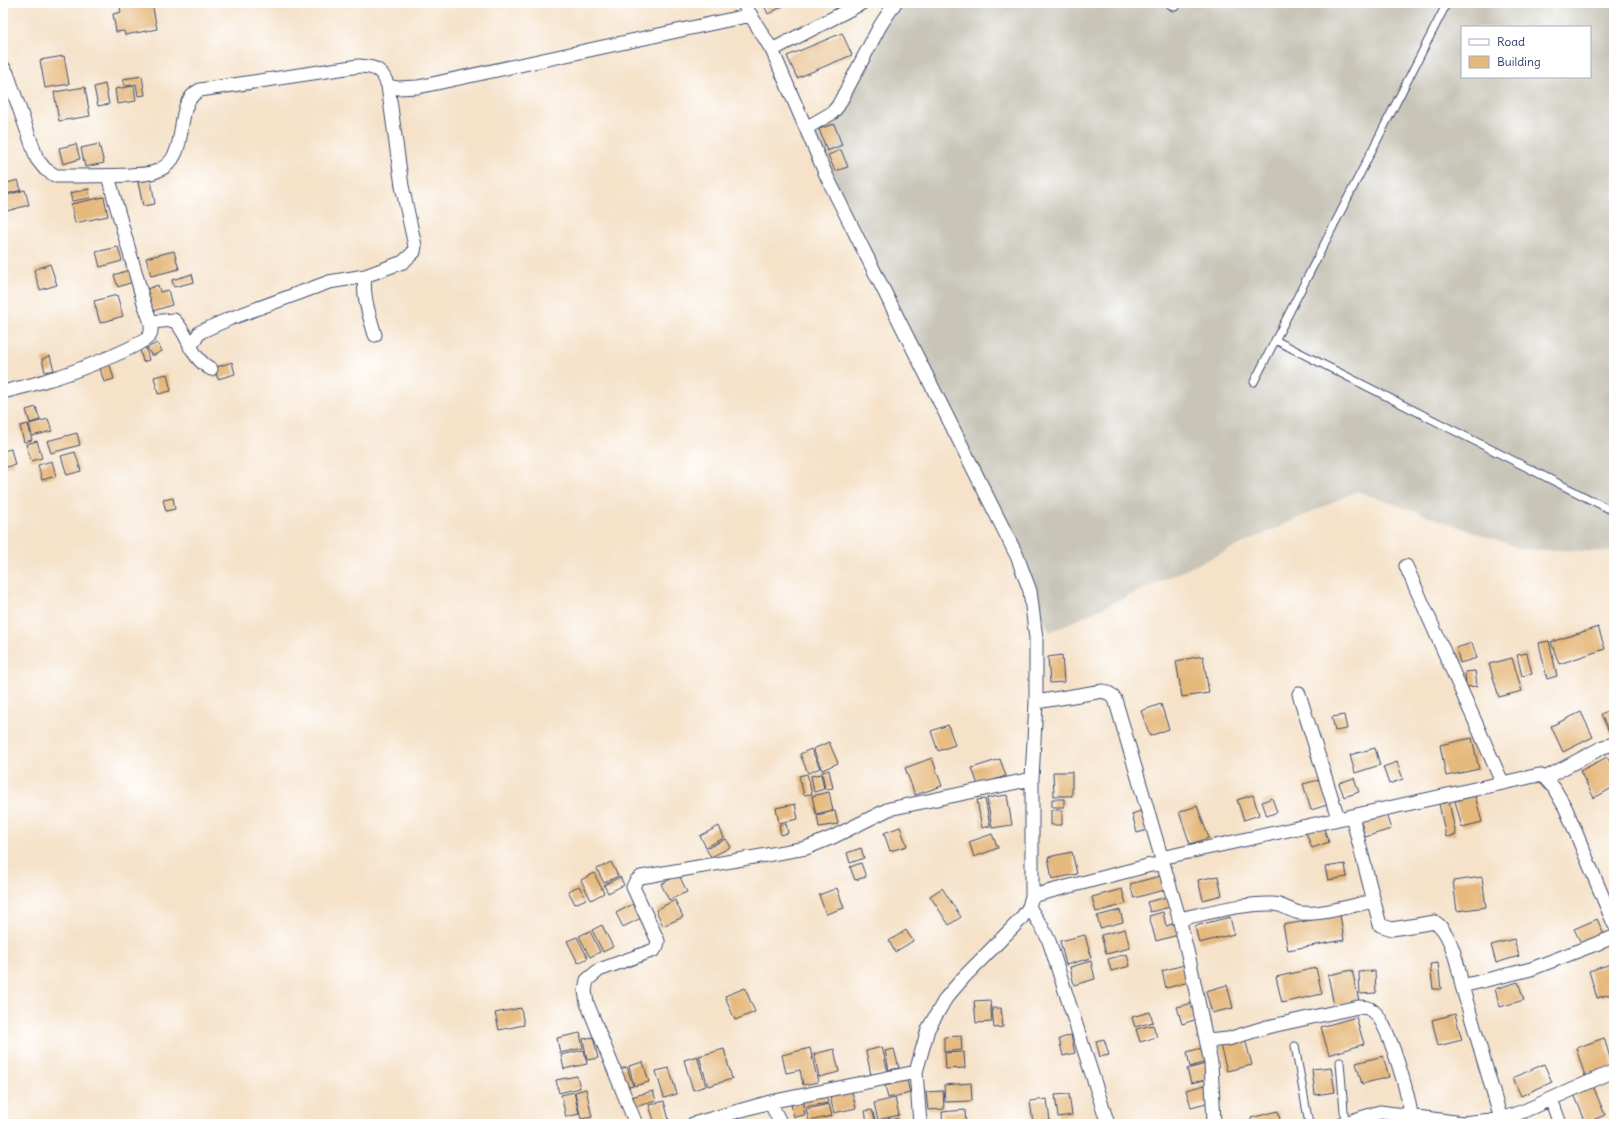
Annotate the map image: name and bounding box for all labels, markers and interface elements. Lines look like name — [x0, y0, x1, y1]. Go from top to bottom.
legend — [1461, 26, 1591, 78]
text: Road — [1497, 34, 1525, 49]
text: Building — [1497, 54, 1541, 69]

